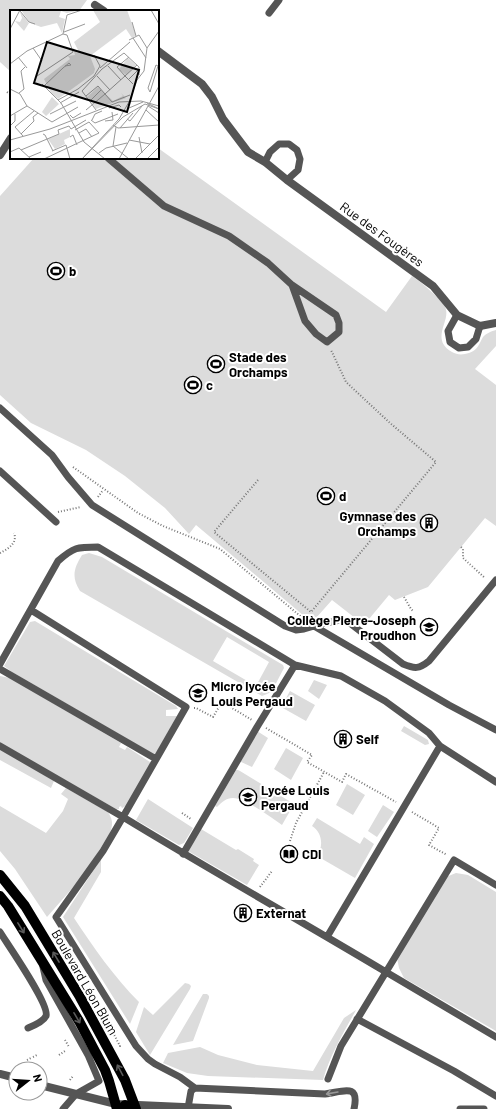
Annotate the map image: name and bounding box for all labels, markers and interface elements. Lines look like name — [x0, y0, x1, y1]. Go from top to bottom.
inset map — [10, 10, 159, 159]
street label: Rue des Fougères — [337, 198, 427, 270]
sports icon: b — [46, 261, 66, 281]
place label: b — [69, 263, 76, 279]
place label: Stade des Orchamps — [229, 349, 288, 380]
sports icon: Stade des Orchamps — [206, 354, 226, 374]
sports icon: c — [183, 375, 203, 395]
place label: c — [206, 377, 213, 393]
sports icon: d — [316, 486, 336, 506]
place label: d — [339, 488, 346, 504]
place label: Gymnase des Orchamps — [340, 508, 416, 539]
building icon: Gymnase des Orchamps — [419, 513, 439, 533]
place label: Collège Pierre-Joseph Proudhon — [287, 612, 416, 643]
school or university icon: Collège Pierre-Joseph Proudhon — [419, 617, 439, 637]
place label: Micro lycée Louis Pergaud — [211, 678, 293, 709]
school or university icon: Micro lycée Louis Pergaud — [188, 683, 208, 703]
building icon: Self — [333, 729, 353, 749]
place label: Self — [356, 731, 379, 747]
place label: Lycée Louis Pergaud — [261, 782, 330, 813]
school or university icon: Lycée Louis Pergaud — [238, 787, 258, 807]
library icon: CDI — [279, 844, 299, 864]
place label: CDI — [302, 846, 321, 862]
building icon: Externat — [233, 903, 253, 923]
place label: Externat — [256, 905, 306, 921]
one-way arrow — [18, 922, 26, 934]
street label: Boulevard Léon Blum — [48, 927, 122, 1037]
one-way arrow — [51, 951, 59, 963]
one-way arrow — [73, 1012, 81, 1024]
north arrow — [8, 1061, 48, 1101]
one-way arrow — [115, 1064, 123, 1076]
text: N — [31, 1073, 45, 1083]
one-way arrow — [326, 1089, 339, 1097]

